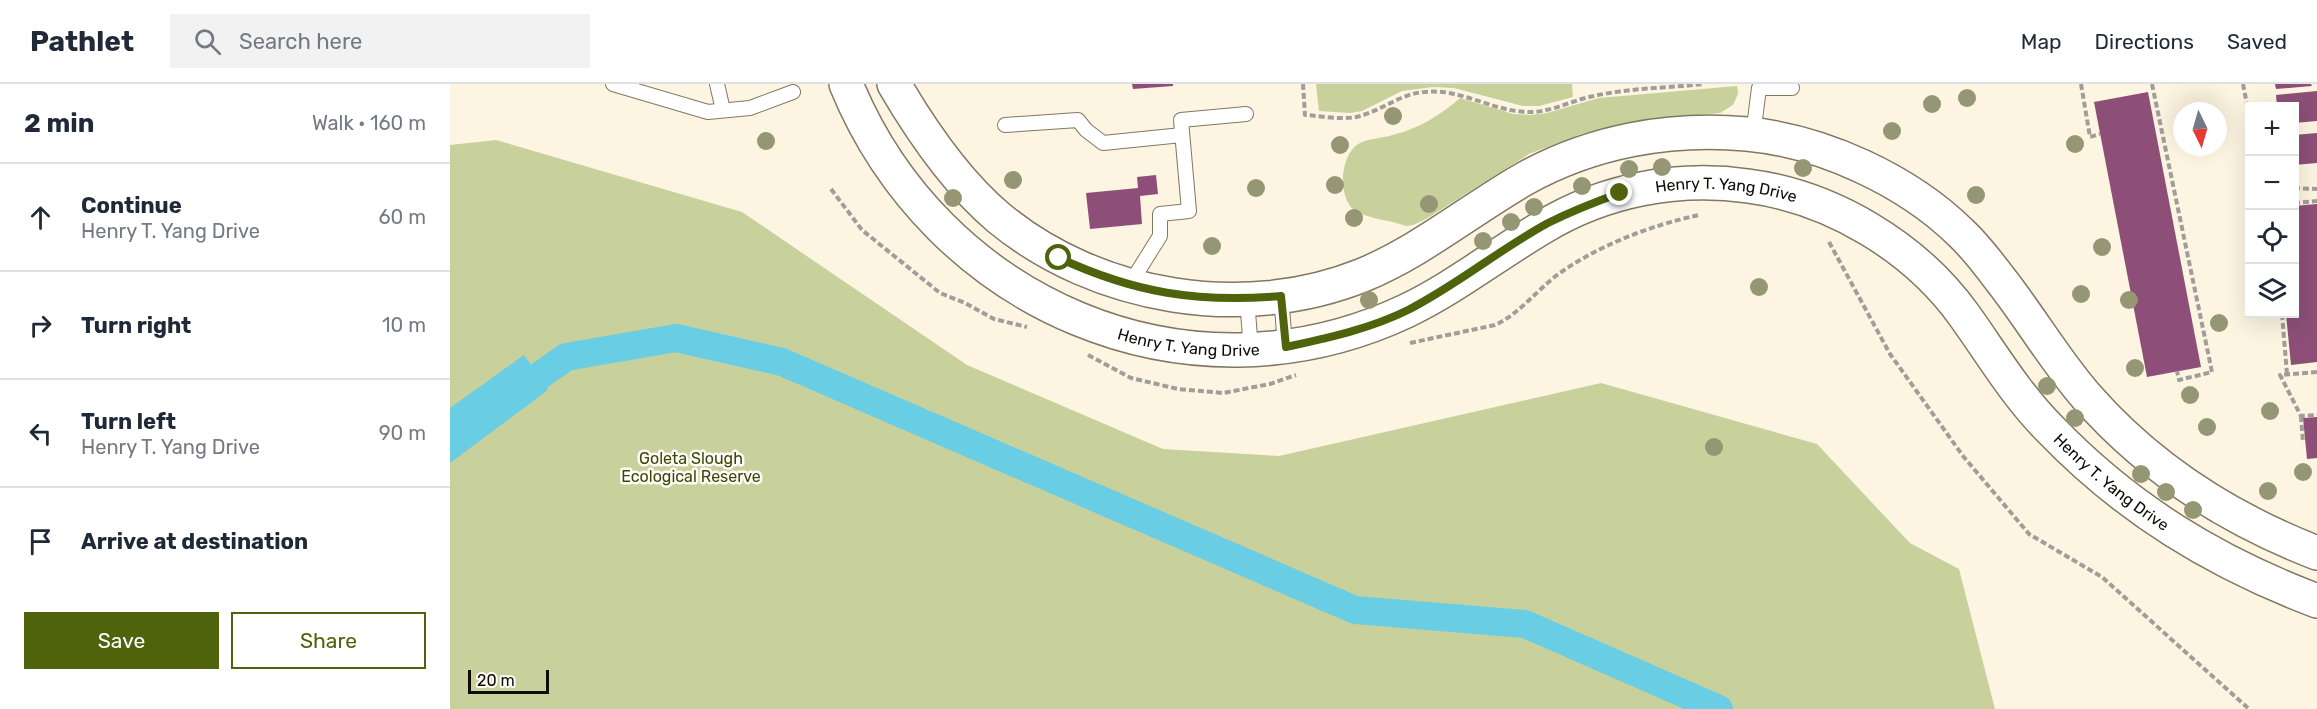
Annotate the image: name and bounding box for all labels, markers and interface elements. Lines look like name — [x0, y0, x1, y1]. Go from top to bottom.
search box — [170, 14, 590, 68]
text: Pathlet — [30, 25, 134, 58]
icon: search — [191, 25, 224, 58]
text: Search here — [239, 28, 362, 55]
text: Map — [2021, 29, 2062, 54]
text: Directions — [2095, 29, 2194, 54]
text: Saved — [2227, 29, 2287, 54]
north arrow — [2173, 102, 2227, 156]
map controls — [2245, 102, 2299, 318]
button: + — [2245, 102, 2299, 156]
text: 2 min — [24, 108, 94, 139]
text: Walk · 160 m — [312, 111, 426, 135]
button: − — [2245, 156, 2299, 210]
street label: Henry T. Yang Drive — [1654, 173, 1800, 206]
route end — [1606, 179, 1632, 205]
text: Continue — [81, 192, 182, 219]
icon: ahead — [24, 201, 57, 234]
text: 60 m — [379, 205, 426, 229]
button: locate — [2245, 210, 2299, 264]
text: Henry T. Yang Drive — [81, 219, 260, 243]
route start — [1045, 244, 1071, 270]
button: layers — [2245, 264, 2299, 318]
icon: right — [24, 309, 57, 342]
text: Turn right — [81, 312, 191, 339]
text: 10 m — [382, 313, 426, 337]
street label: Henry T. Yang Drive — [1116, 324, 1260, 359]
text: Turn left — [81, 408, 176, 435]
icon: left — [24, 417, 57, 450]
text: 90 m — [379, 421, 426, 445]
street label: Henry T. Yang Drive — [2050, 429, 2173, 534]
text: Henry T. Yang Drive — [81, 435, 260, 459]
park label: Goleta Slough Ecological Reserve — [621, 449, 761, 486]
icon: arrive — [24, 525, 57, 558]
text: Arrive at destination — [81, 528, 308, 555]
button: Save — [24, 612, 219, 669]
button: Share — [231, 612, 426, 669]
scale bar — [468, 667, 549, 694]
text: 20 m — [477, 671, 515, 690]

